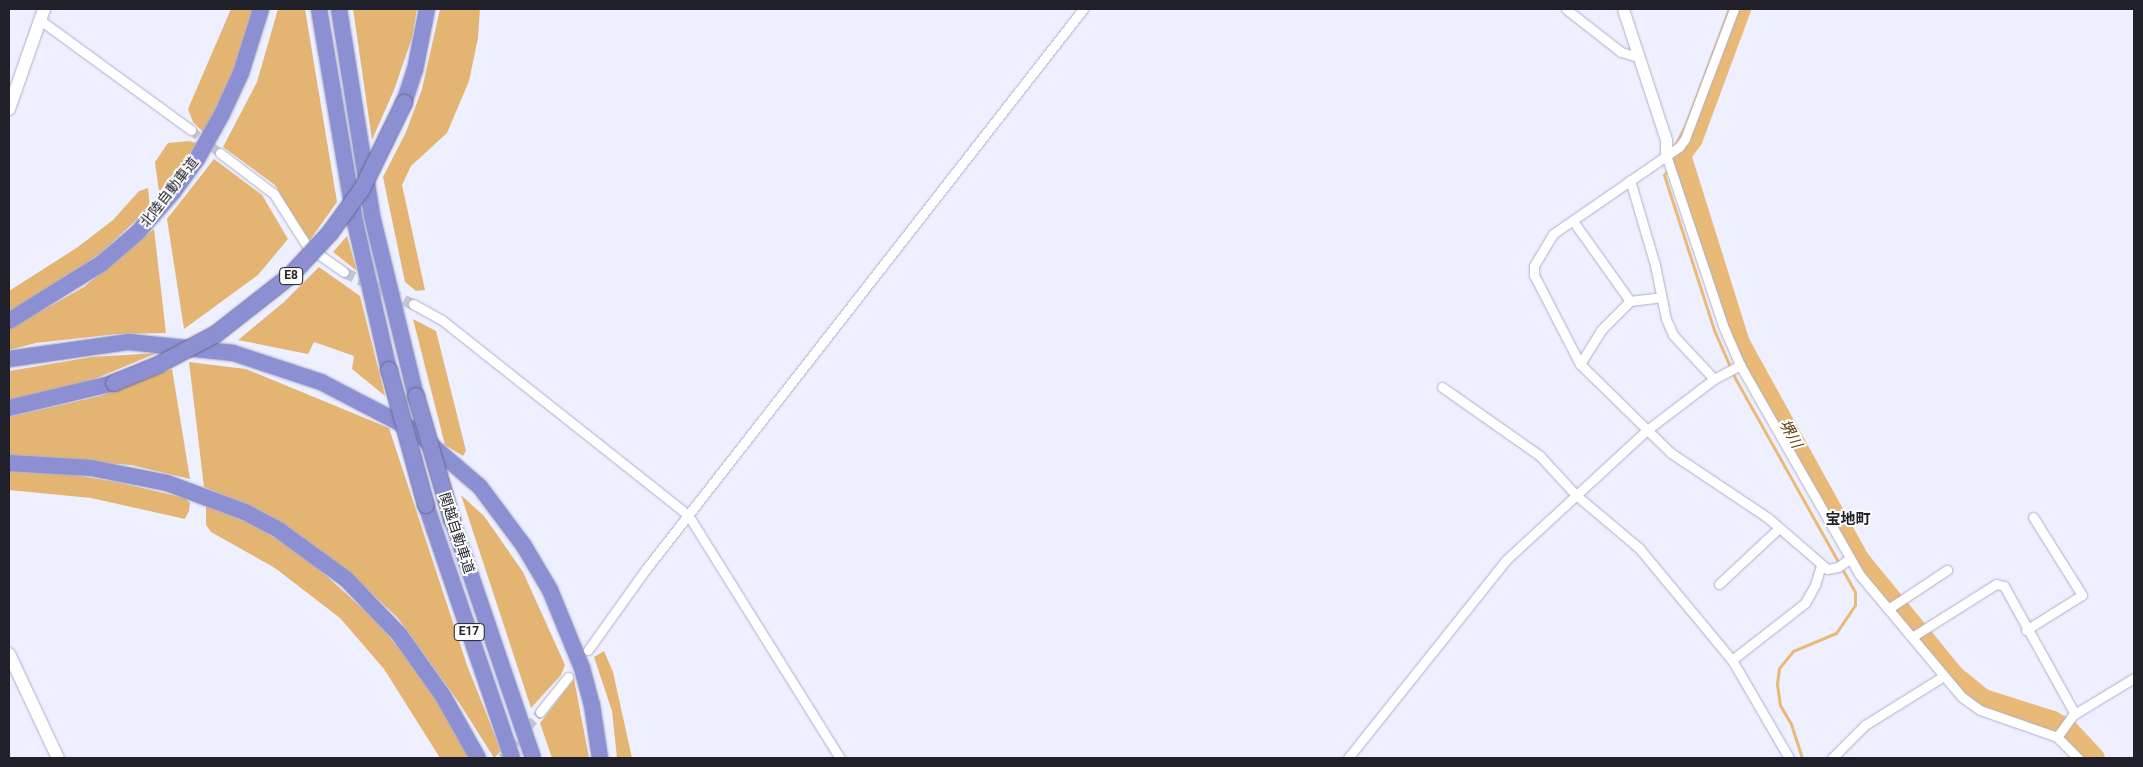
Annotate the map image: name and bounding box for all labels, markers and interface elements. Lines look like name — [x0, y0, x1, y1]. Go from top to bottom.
street label: 北陸自動車道 — [137, 154, 201, 230]
road number: E8 — [278, 266, 304, 286]
water label: 堺川 — [1775, 417, 1805, 451]
street label: 関越自動車道 — [436, 490, 478, 576]
district label: 宝地町 — [1826, 511, 1870, 529]
road number: E17 — [453, 622, 485, 642]

